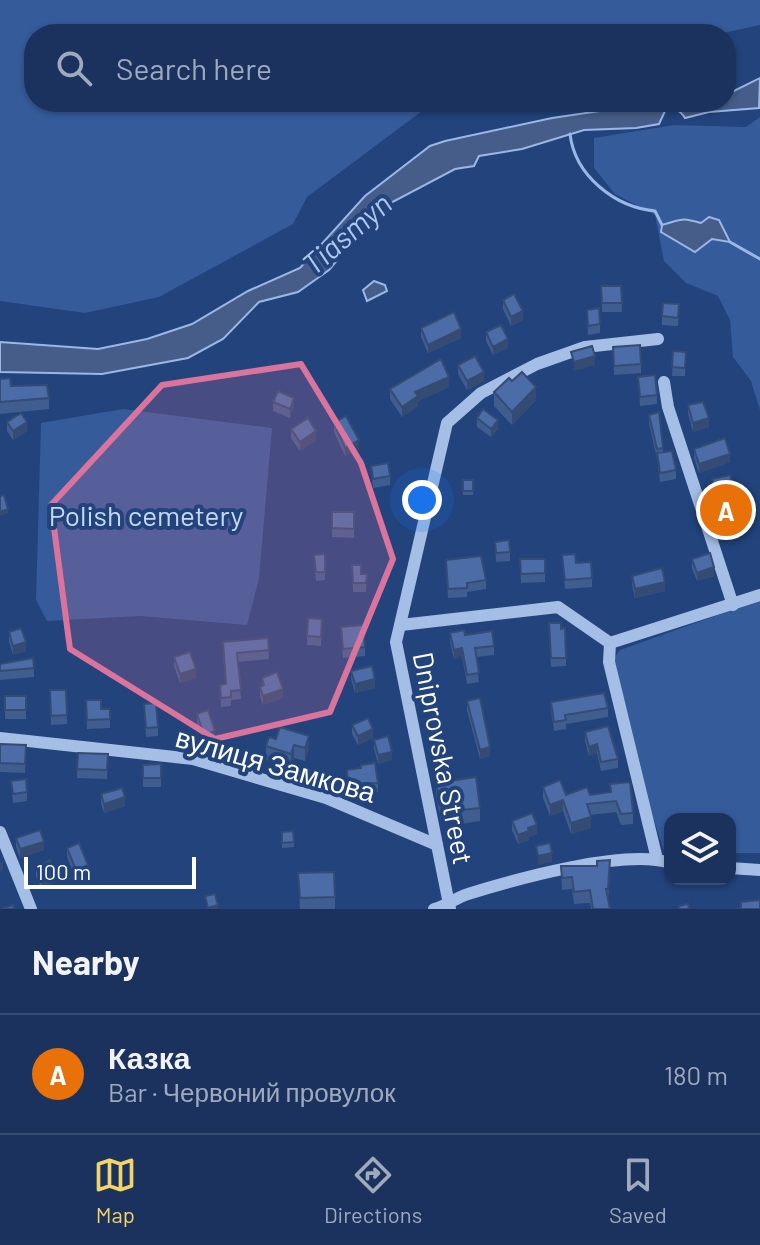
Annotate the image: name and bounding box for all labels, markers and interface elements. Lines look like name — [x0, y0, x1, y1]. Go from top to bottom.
search box — [24, 24, 736, 112]
icon: search — [52, 46, 96, 90]
text: Search here — [116, 50, 272, 86]
water label: Tiasmyn — [294, 185, 398, 281]
your location — [402, 480, 442, 520]
pin: A — [700, 480, 752, 540]
park label: Polish cemetery — [49, 498, 243, 532]
street label: Dniprovska Street — [407, 649, 481, 867]
street label: вулиця Замкова — [172, 719, 380, 809]
map controls — [664, 813, 736, 885]
button: layers — [664, 813, 736, 885]
scale bar — [24, 853, 196, 889]
text: 100 m — [36, 858, 91, 884]
text: Nearby — [32, 941, 140, 982]
text: Казка — [108, 1039, 190, 1075]
text: A — [49, 1059, 67, 1090]
text: 180 m — [664, 1059, 728, 1090]
text: Bar · Червоний провулок — [108, 1076, 396, 1107]
tab: Map — [93, 1153, 137, 1227]
tab: Directions — [324, 1153, 422, 1227]
tab: Saved — [609, 1153, 667, 1227]

